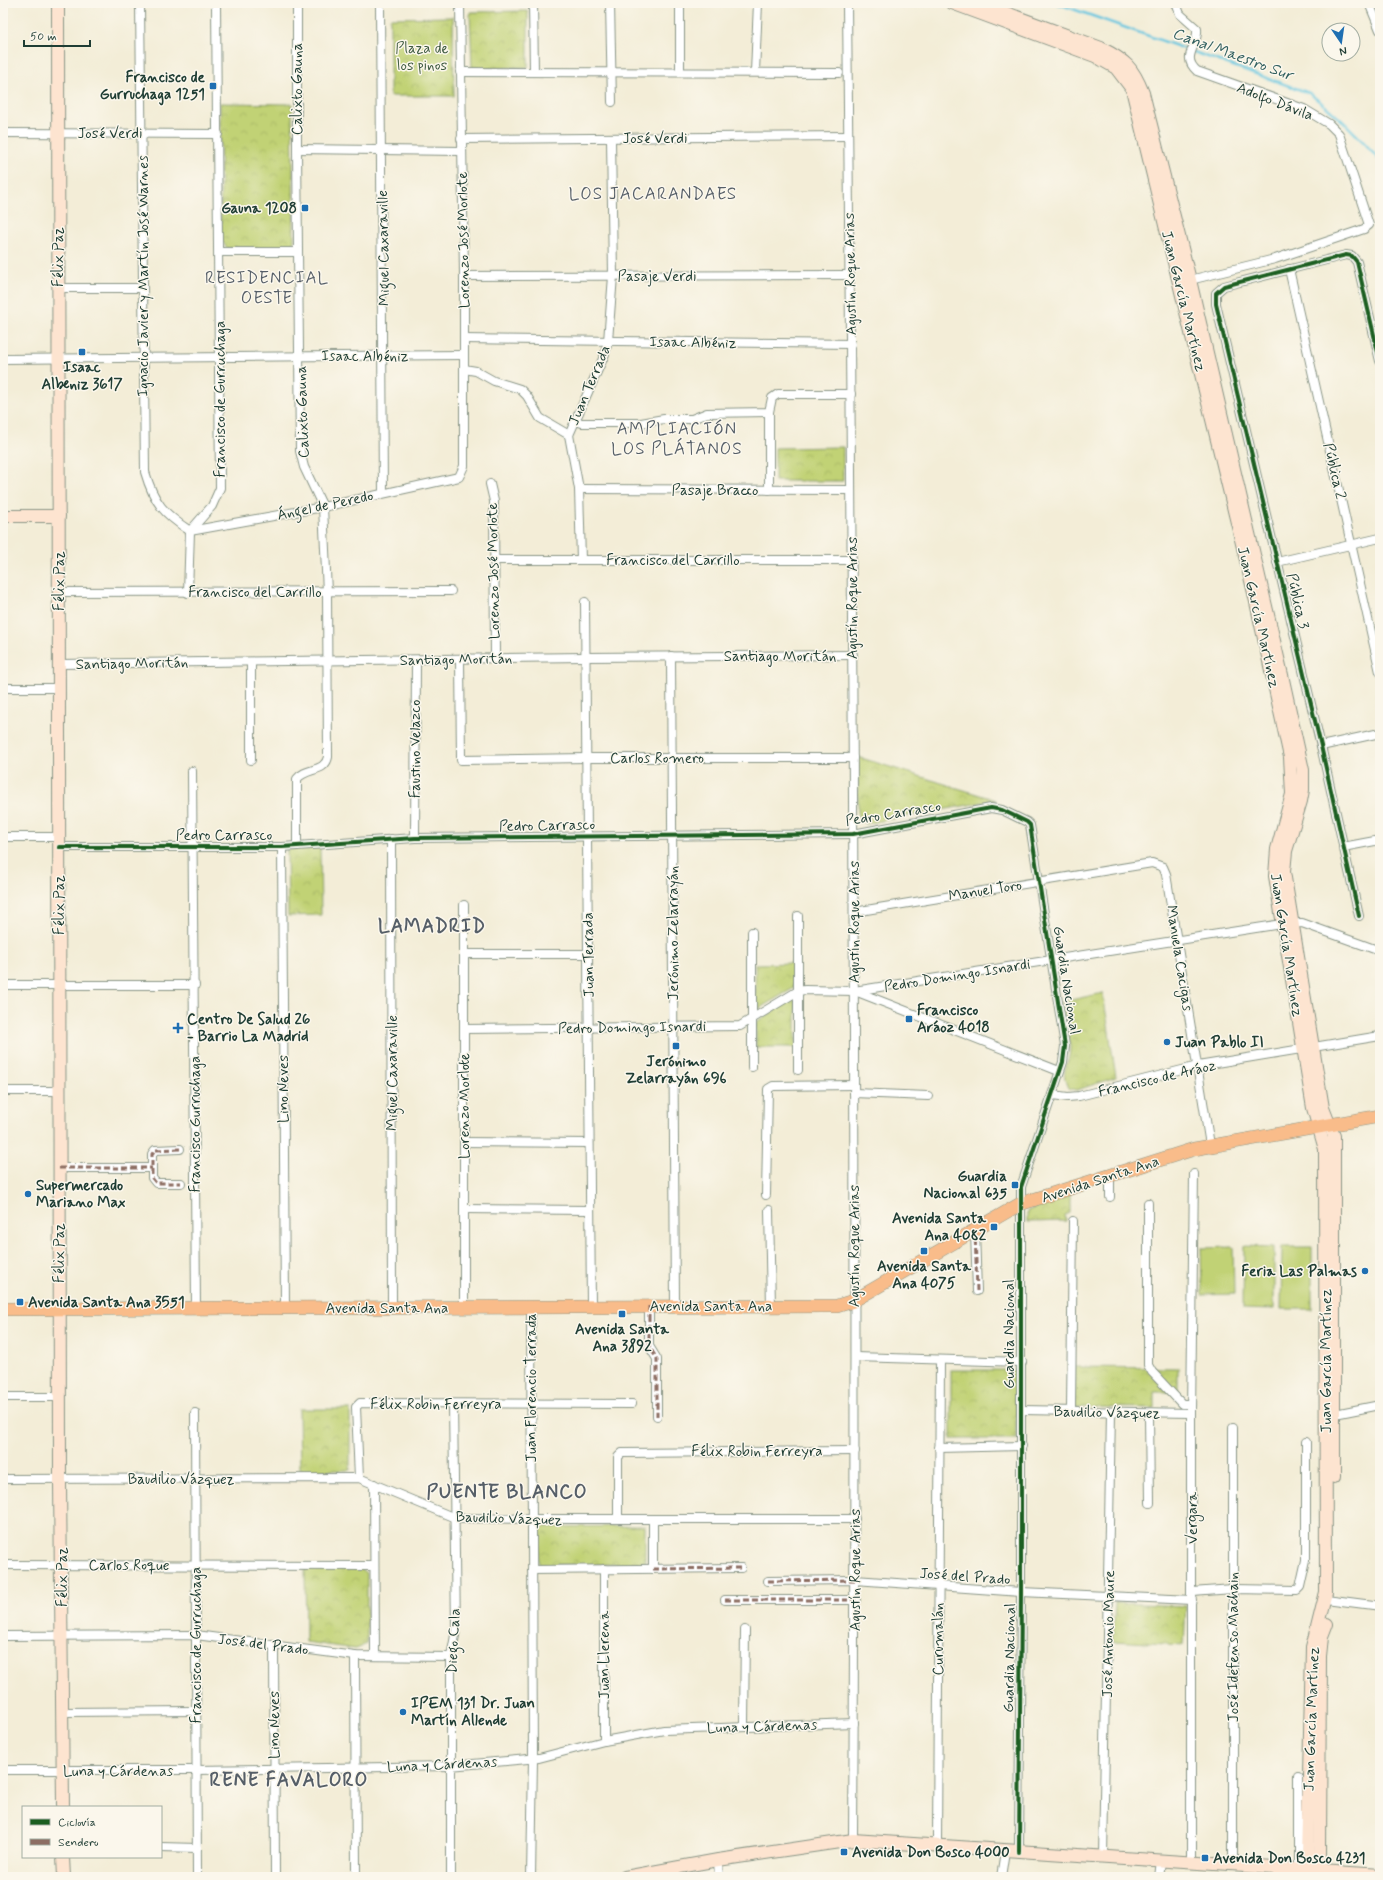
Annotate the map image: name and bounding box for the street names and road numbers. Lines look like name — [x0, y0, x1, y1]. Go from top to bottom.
street label: Calixto Gauna — [288, 42, 308, 135]
street label: Adolfo Dávila — [1233, 78, 1316, 128]
street label: José Verdi — [77, 124, 143, 144]
street label: José Verdi — [622, 129, 688, 149]
street label: Ignacio Javier y Martín José Warnes — [134, 155, 154, 397]
street label: Lorenzo José Morlote — [453, 171, 475, 309]
street label: Miguel Caxaraville — [373, 190, 396, 306]
street label: Agustín Roque Arias — [840, 212, 862, 335]
street label: Félix Paz — [49, 227, 69, 287]
street label: Juan García Martínez — [1156, 229, 1210, 374]
street label: Pasaje Verdi — [618, 267, 696, 287]
street label: Francisco de Gurruchaga — [211, 321, 231, 477]
street label: Isaac Albéniz — [649, 332, 737, 354]
street label: Juan Terrada — [564, 342, 616, 429]
street label: Isaac Albéniz — [321, 347, 409, 367]
street label: Calixto Gauna — [291, 365, 315, 459]
street label: Pública 2 — [1318, 441, 1350, 501]
street label: Pasaje Bracco — [672, 481, 758, 501]
street label: Ángel de Peredo — [275, 485, 375, 527]
street label: Lorenzo José Morlote — [483, 502, 505, 640]
street label: Agustín Roque Arias — [843, 536, 863, 659]
street label: Juan García Martínez — [1232, 545, 1284, 690]
street label: Félix Paz — [50, 551, 70, 611]
street label: Francisco del Carrillo — [606, 551, 740, 571]
street label: Pública 3 — [1281, 571, 1313, 631]
street label: Francisco del Carrillo — [188, 583, 322, 603]
street label: Santiago Moritán — [724, 647, 836, 667]
street label: Santiago Moritán — [400, 649, 513, 671]
street label: Santiago Moritán — [76, 653, 189, 675]
street label: Faustino Velazco — [406, 700, 426, 798]
street label: Carlos Romero — [610, 749, 704, 769]
street label: Pedro Carrasco — [844, 797, 943, 831]
street label: Pedro Carrasco — [499, 815, 596, 837]
street label: Pedro Carrasco — [176, 826, 272, 846]
street label: Agustín Roque Arias — [845, 860, 865, 983]
street label: Jerónimo Zelarrayán — [664, 866, 684, 1000]
street label: Juan García Martínez — [1265, 872, 1307, 1018]
street label: Félix Paz — [50, 875, 70, 935]
street label: Manuel Toro — [947, 875, 1023, 907]
street label: Manuela Cacigas — [1160, 904, 1197, 1013]
street label: Juan Terrada — [578, 912, 600, 998]
street label: Guardia Nacional — [1048, 924, 1084, 1036]
street label: Pedro Domingo Isnardi — [882, 955, 1032, 997]
street label: Miguel Caxaraville — [383, 1015, 404, 1131]
street label: Pedro Domingo Isnardi — [558, 1017, 706, 1039]
street label: Lorenzo Morlote — [455, 1053, 475, 1159]
street label: Lino Neves — [274, 1055, 294, 1123]
street label: Francisco Gurruchaga — [186, 1056, 206, 1192]
street label: Francisco de Aráoz — [1096, 1056, 1218, 1102]
street label: Avenida Santa Ana — [1039, 1151, 1162, 1208]
street label: Agustín Roque Arias — [845, 1184, 865, 1307]
street label: Félix Paz — [50, 1223, 70, 1283]
street label: Guardia Nacional — [1000, 1279, 1020, 1389]
street label: Juan García Martínez — [1317, 1289, 1337, 1433]
street label: Avenida Santa Ana — [650, 1297, 772, 1317]
street label: Avenida Santa Ana — [326, 1299, 448, 1319]
street label: Juan Florencio Terrada — [522, 1313, 542, 1463]
street label: Félix Robin Ferreyra — [370, 1395, 502, 1415]
street label: Baudilio Vázquez — [1053, 1402, 1161, 1424]
street label: Félix Robin Ferreyra — [691, 1442, 823, 1462]
street label: Baudilio Vázquez — [128, 1470, 235, 1490]
street label: Vergara — [1183, 1491, 1204, 1544]
street label: Baudilio Vázquez — [455, 1507, 563, 1531]
street label: Agustín Roque Arias — [846, 1508, 866, 1631]
street label: Félix Paz — [53, 1547, 73, 1607]
street label: Carlos Roque — [88, 1556, 170, 1576]
street label: José del Prado — [919, 1564, 1011, 1590]
street label: Francisco de Gurruchaga — [187, 1567, 207, 1723]
street label: José Antonio Maure — [1098, 1570, 1120, 1698]
street label: José Idefenso Machain — [1224, 1572, 1244, 1722]
street label: Curumalán — [929, 1603, 949, 1675]
street label: Guardia Nacional — [999, 1603, 1021, 1713]
street label: Diego Cala — [442, 1608, 467, 1674]
street label: Juan Llerena — [595, 1610, 615, 1699]
street label: José del Prado — [216, 1630, 309, 1660]
street label: Juan García Martínez — [1299, 1646, 1325, 1792]
street label: Lino Neves — [265, 1691, 285, 1759]
street label: Luna y Cárdenas — [707, 1715, 818, 1739]
street label: Luna y Cárdenas — [386, 1752, 498, 1778]
street label: Luna y Cárdenas — [63, 1762, 174, 1782]

